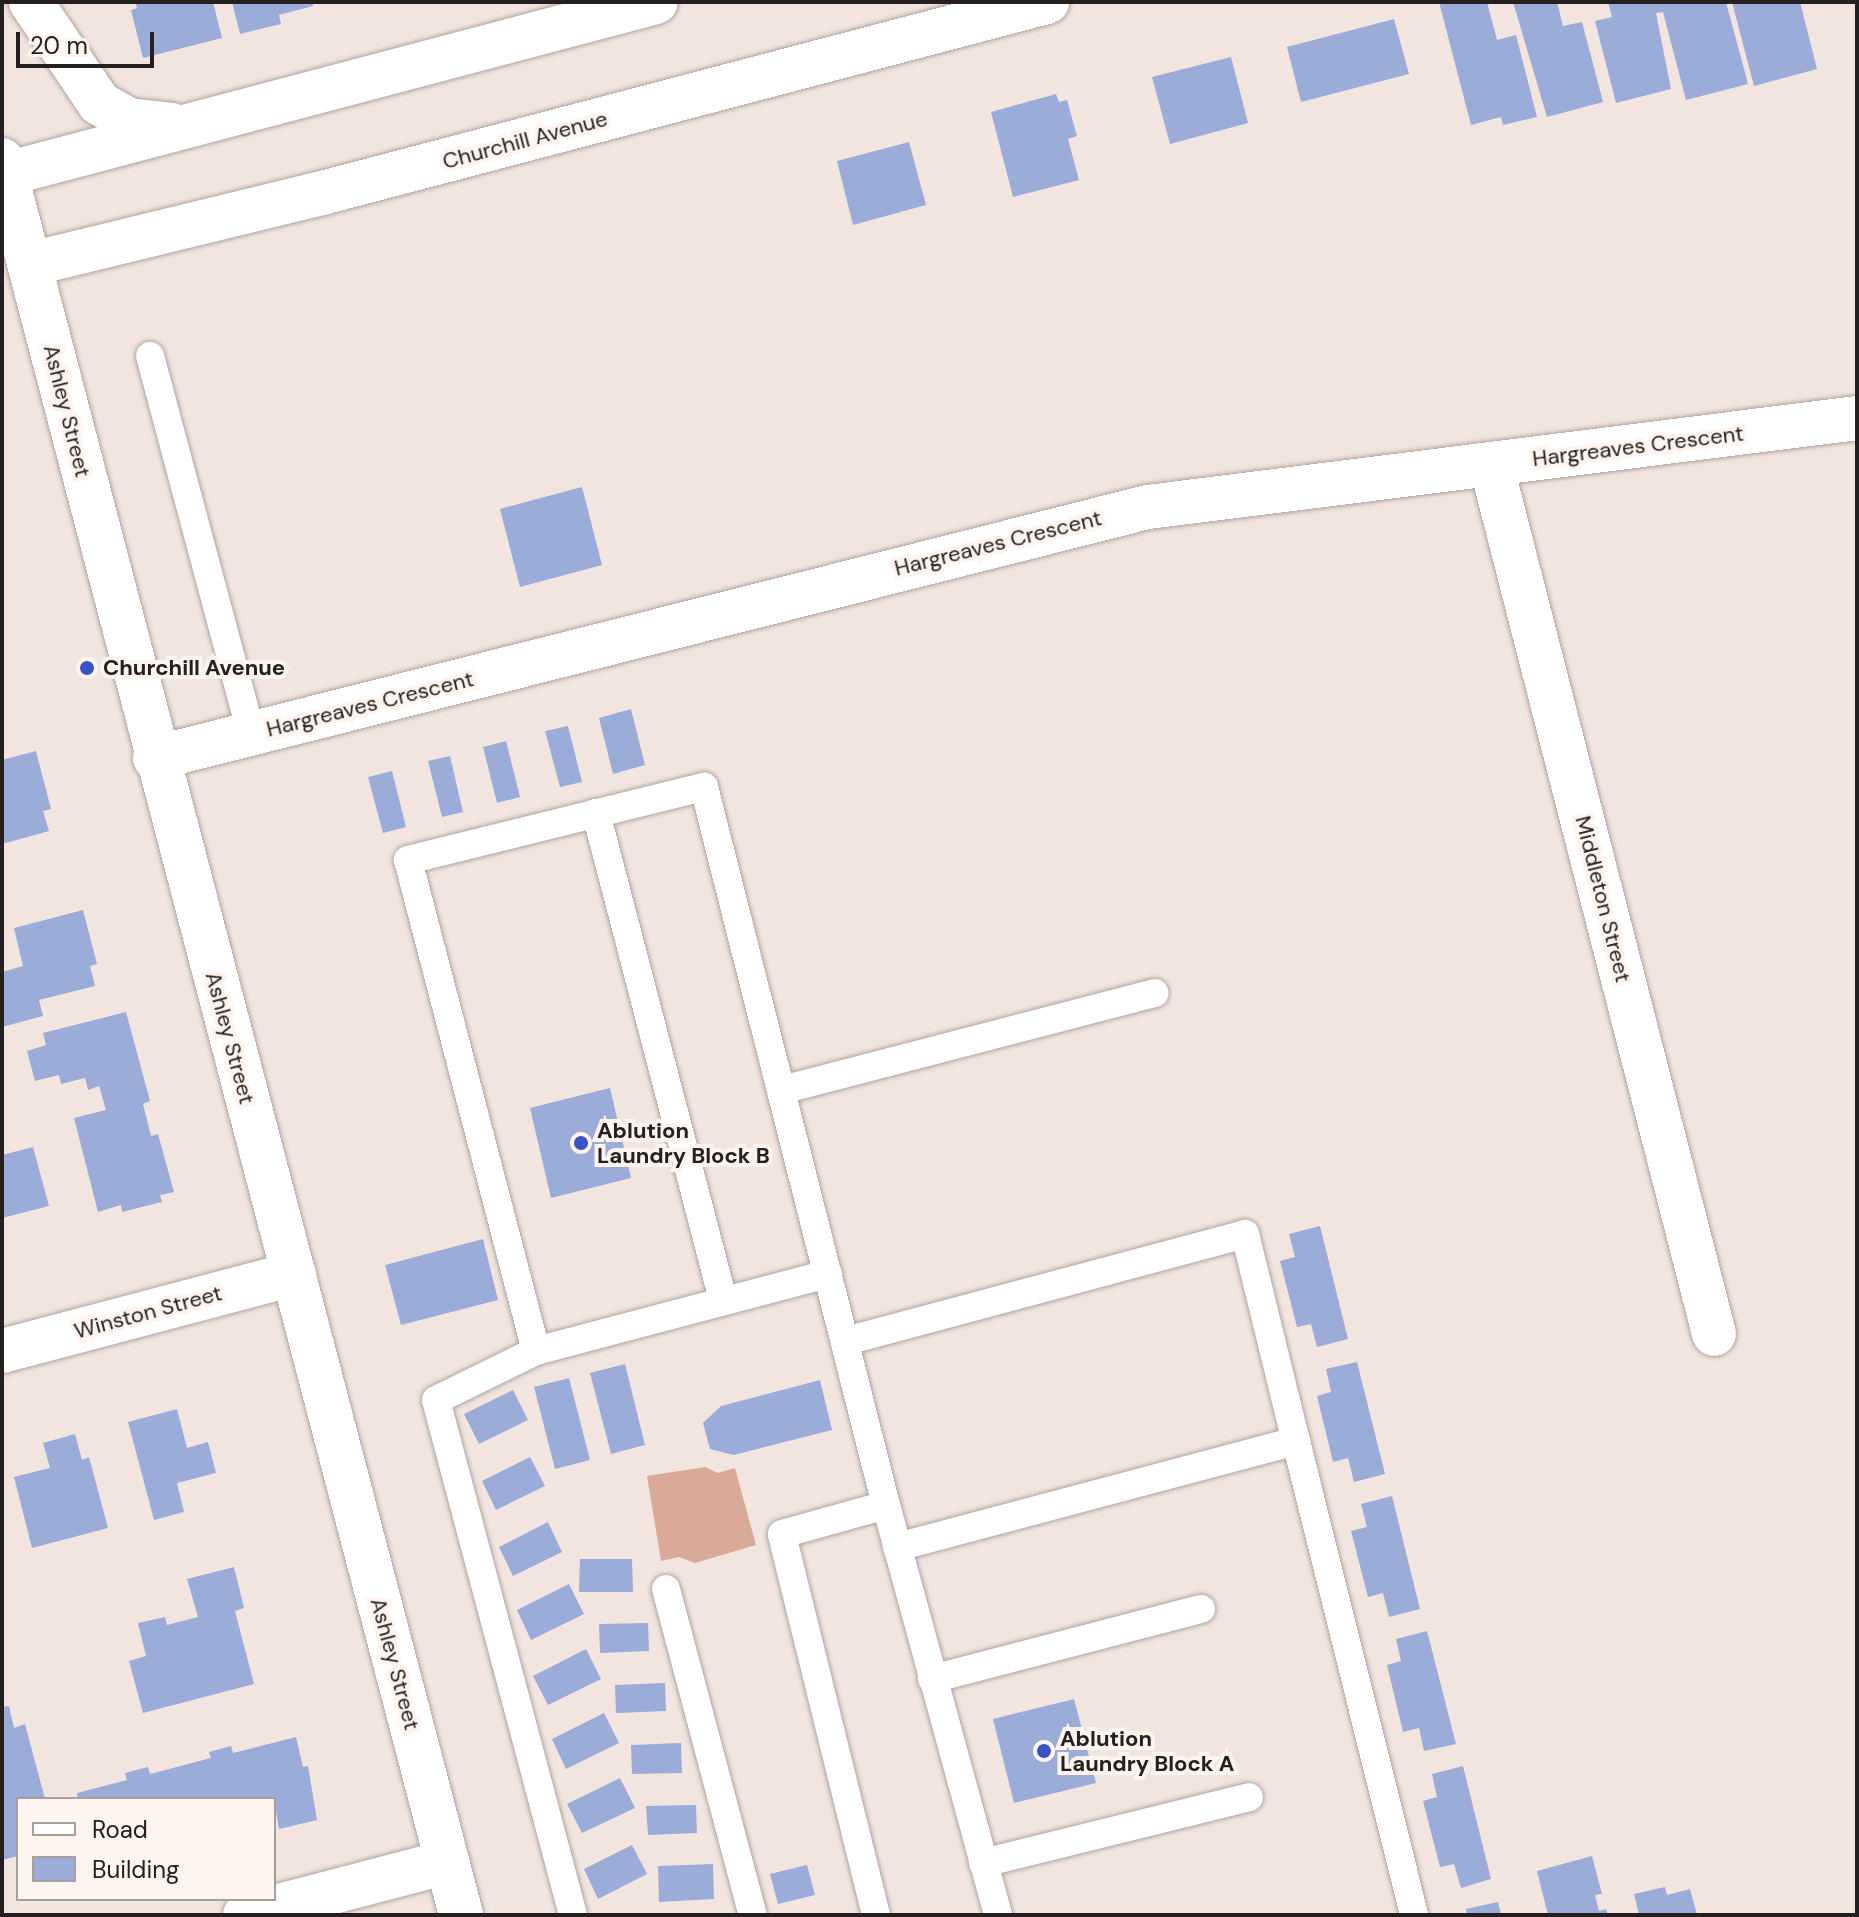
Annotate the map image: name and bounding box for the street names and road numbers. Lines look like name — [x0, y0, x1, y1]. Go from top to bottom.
street label: Churchill Avenue — [440, 105, 610, 175]
street label: Ashley Street — [38, 342, 96, 480]
street label: Hargreaves Crescent — [1531, 420, 1745, 472]
street label: Hargreaves Crescent — [892, 504, 1104, 582]
street label: Hargreaves Crescent — [264, 665, 476, 743]
street label: Middleton Street — [1570, 813, 1636, 985]
street label: Ashley Street — [200, 969, 260, 1107]
street label: Winston Street — [71, 1280, 225, 1344]
street label: Ashley Street — [365, 1595, 425, 1733]

